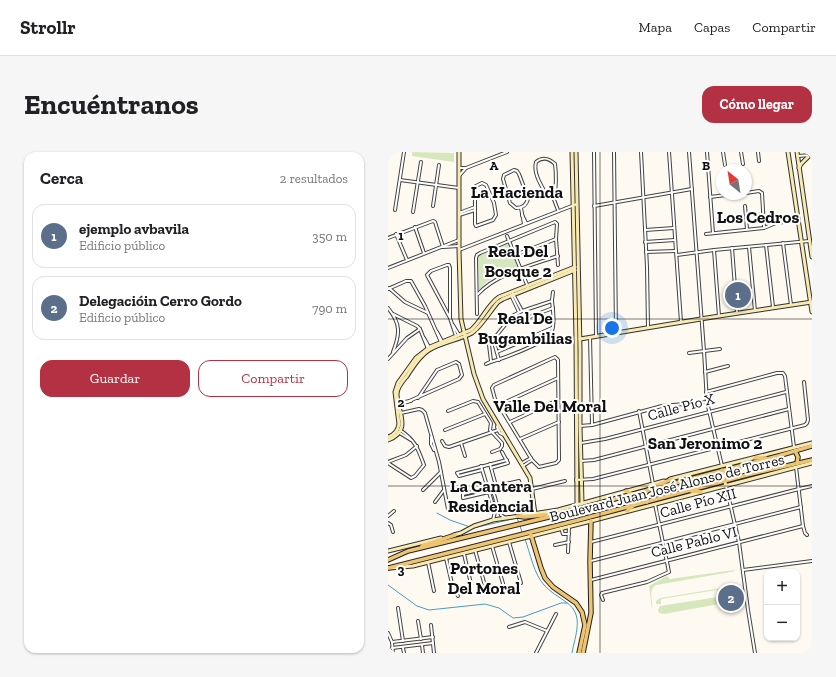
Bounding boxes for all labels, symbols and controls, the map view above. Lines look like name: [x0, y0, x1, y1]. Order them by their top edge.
text: Strollr: [20, 16, 76, 39]
text: Mapa: [639, 19, 672, 36]
text: Capas: [694, 19, 730, 36]
text: Compartir: [752, 19, 816, 36]
button: Cómo llegar: [702, 86, 812, 123]
text: Encuéntranos: [24, 88, 199, 121]
text: A: [490, 158, 499, 173]
text: B: [702, 158, 710, 173]
north arrow: [716, 164, 752, 200]
text: Cerca: [40, 168, 83, 188]
text: 2 resultados: [280, 171, 348, 186]
district label: La Hacienda: [471, 182, 564, 202]
district label: Los Cedros: [717, 207, 799, 227]
text: ejemplo avbavila: [79, 220, 189, 238]
text: 1: [398, 228, 404, 243]
text: 1: [51, 229, 57, 244]
text: 350 m: [312, 229, 347, 244]
text: Edificio público: [79, 238, 165, 253]
district label: Real Del Bosque 2: [484, 241, 552, 281]
pin: 1: [725, 280, 751, 310]
text: Delegacióin Cerro Gordo: [79, 292, 242, 310]
text: 2: [51, 301, 57, 316]
text: 790 m: [312, 301, 347, 316]
district label: Real De Bugambilias: [478, 308, 572, 348]
text: Edificio público: [79, 310, 165, 325]
your location: [602, 318, 622, 338]
button: Guardar: [40, 360, 190, 397]
button: Compartir: [198, 360, 348, 397]
street label: Calle Pío X: [646, 389, 717, 425]
text: 2: [398, 395, 405, 410]
district label: Valle Del Moral: [493, 396, 607, 416]
district label: San Jeronimo 2: [648, 433, 762, 453]
street label: Boulevard Juan José Alonso de Torres: [548, 450, 786, 526]
district label: La Cantera Residencial: [448, 476, 534, 516]
street label: Calle Pío XII: [658, 484, 738, 522]
street label: Calle Pablo VI: [649, 523, 739, 561]
district label: Portones Del Moral: [448, 558, 521, 598]
text: 3: [398, 562, 405, 577]
map controls: [764, 569, 800, 641]
button: +: [764, 569, 800, 605]
pin: 2: [718, 583, 744, 613]
button: −: [764, 605, 800, 641]

